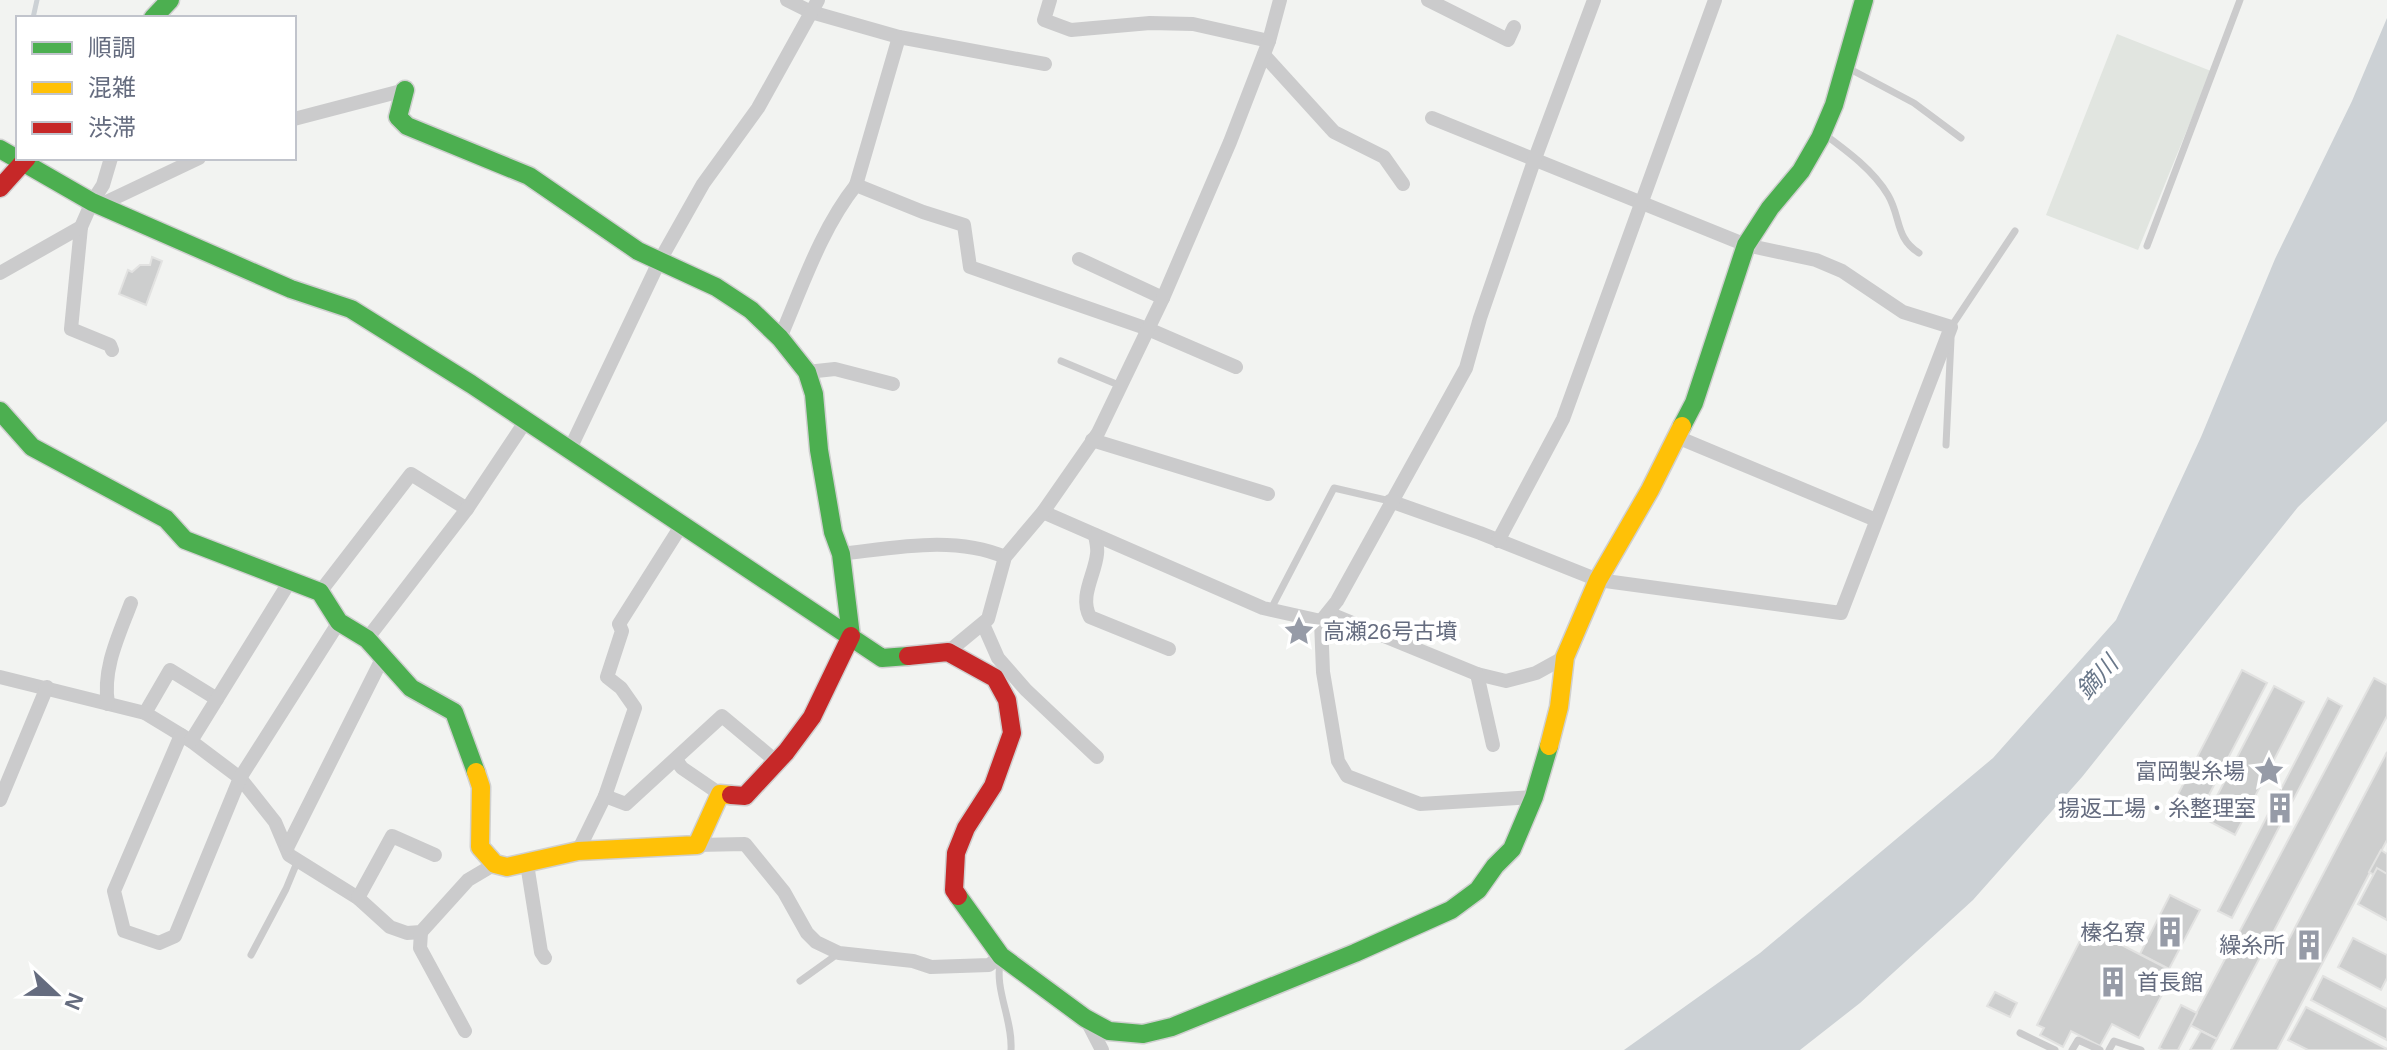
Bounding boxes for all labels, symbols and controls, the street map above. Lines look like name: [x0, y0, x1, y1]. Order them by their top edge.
legend: [16, 16, 296, 160]
text: 順調: [88, 34, 136, 61]
text: 混雑: [88, 74, 136, 101]
text: 渋滞: [88, 114, 136, 141]
place icon: 高瀬26号古墳: [1282, 614, 1316, 648]
place label: 高瀬26号古墳: [1323, 619, 1457, 644]
water label: 鏑川: [2071, 648, 2125, 704]
place icon: 富岡製糸場: [2252, 754, 2286, 788]
place label: 富岡製糸場: [2135, 759, 2245, 784]
building icon: 揚返工場・糸整理室: [2263, 791, 2297, 825]
place label: 揚返工場・糸整理室: [2058, 796, 2256, 821]
building icon: 榛名寮: [2153, 915, 2187, 949]
place label: 榛名寮: [2080, 920, 2146, 945]
building icon: 繰糸所: [2292, 928, 2326, 962]
place label: 繰糸所: [2219, 933, 2285, 958]
north arrow: [16, 954, 96, 1034]
building icon: 首長館: [2096, 965, 2130, 999]
place label: 首長館: [2137, 970, 2203, 995]
text: N: [60, 989, 89, 1013]

